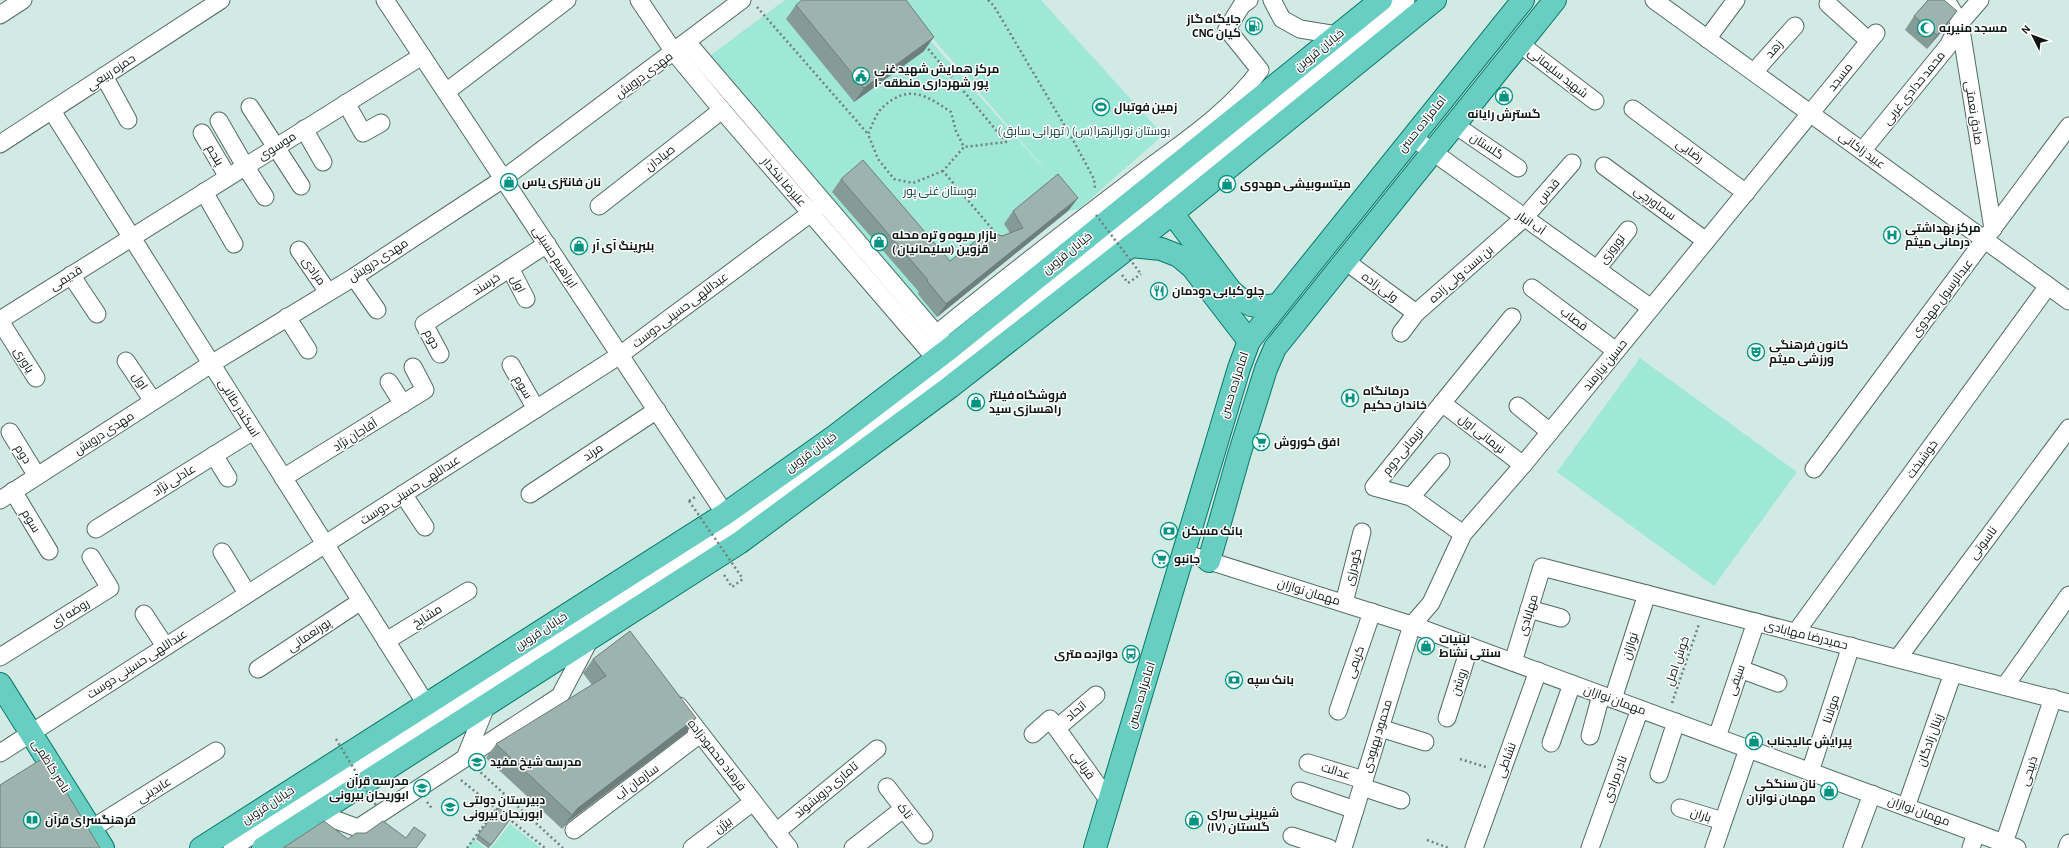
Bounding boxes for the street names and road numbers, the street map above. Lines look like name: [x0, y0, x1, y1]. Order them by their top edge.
street label: خیابان قزوین: [1292, 27, 1347, 74]
street label: زهد: [1763, 38, 1786, 61]
street label: شهید سلیمانی: [1525, 46, 1590, 101]
street label: محمد حدادی غربی: [1881, 49, 1948, 128]
street label: مهدی درویش: [613, 50, 676, 101]
street label: حمزه ربیعی: [84, 52, 138, 93]
street label: مسجد: [1826, 61, 1855, 94]
street label: صادق نعمتی: [1962, 80, 1985, 146]
street label: امامزاده حسن: [1396, 93, 1449, 155]
street label: عبید زاکانی: [1836, 129, 1887, 171]
street label: موسوی: [256, 130, 299, 163]
street label: گلستان: [1468, 131, 1506, 162]
street label: رضایی: [1674, 137, 1706, 166]
street label: پنجم: [202, 143, 226, 170]
street label: صیادان: [643, 143, 678, 174]
street label: علیرضا بنکدار: [758, 154, 808, 210]
street label: قدس: [1534, 176, 1563, 206]
street label: سماورچی: [1630, 184, 1678, 225]
street label: آب انبار: [1513, 208, 1548, 238]
street label: ابراهیم حسینی: [529, 224, 579, 291]
street label: خیابان قزوین: [1040, 230, 1095, 277]
street label: نوروزی: [1597, 232, 1628, 267]
street label: مهدی درویش: [346, 236, 411, 285]
street label: بن بست ولی زاده: [1427, 243, 1496, 306]
street label: مرادی: [299, 255, 328, 288]
street label: عبدالرسول مهدوی: [1909, 257, 1976, 339]
street label: قدیمی: [48, 263, 85, 293]
street label: عبداللهی حسینی دوست: [630, 270, 731, 351]
street label: ولی زاده: [1359, 270, 1400, 305]
street label: خرسند: [470, 271, 502, 298]
street label: اول: [508, 273, 527, 295]
street label: قصاب: [1558, 305, 1590, 334]
street label: دوم: [420, 327, 442, 352]
street label: حسین نیازمند: [1581, 337, 1630, 393]
street label: یاوری: [11, 345, 37, 376]
street label: امامزاده حسن: [1218, 350, 1251, 420]
street label: اول: [129, 370, 150, 392]
street label: سوم: [510, 373, 534, 402]
street label: اسکندر طالبی: [216, 377, 262, 440]
street label: مهدی درویش: [72, 409, 137, 458]
street label: نریمانی اول: [1456, 412, 1507, 457]
street label: آقاجان نژاد: [330, 415, 381, 454]
street label: نریمانی دوم: [1380, 425, 1427, 478]
street label: خیابان قزوین: [783, 430, 839, 475]
street label: خوشبخت: [1904, 438, 1941, 481]
street label: مرند: [581, 441, 606, 464]
street label: دوم: [11, 442, 34, 467]
street label: عبداللهی حسینی دوست: [358, 453, 463, 528]
street label: عادلی نژاد: [150, 462, 198, 499]
street label: سوم: [18, 507, 42, 536]
street label: ناسوتی: [1967, 524, 2000, 562]
street label: گودرزی: [1343, 547, 1364, 587]
street label: مهمان نوازان: [1276, 577, 1342, 608]
street label: مهابادی: [1516, 593, 1541, 637]
street label: روضه ای: [49, 597, 92, 630]
street label: مشایخ: [410, 602, 445, 631]
street label: خیابان قزوین: [513, 610, 570, 653]
street label: پورنعمانی: [285, 616, 335, 656]
street label: حمیدرضا مهابادی: [1763, 619, 1849, 652]
street label: عبداللهی حسینی دوست: [85, 627, 190, 702]
street label: نوازان: [1620, 631, 1641, 661]
street label: خوش اصل: [1663, 635, 1692, 688]
street label: کریمی: [1344, 644, 1367, 680]
street label: امامزاده حسن: [1125, 660, 1158, 730]
street label: سیفی: [1725, 663, 1748, 697]
street label: روشن: [1449, 667, 1470, 697]
street label: مهمان نوازان: [1582, 683, 1648, 718]
street label: مولانا: [1821, 693, 1842, 725]
street label: محمود بهبودی: [1360, 698, 1395, 774]
street label: اتحاد: [1063, 699, 1089, 723]
street label: زینال زادگان: [1915, 712, 1946, 768]
street label: فرهاد محمودزاده: [685, 717, 748, 793]
street label: ناصر کاظمی: [29, 737, 72, 795]
street label: نشاطی: [1494, 741, 1519, 780]
street label: قربانی: [1068, 749, 1097, 782]
street label: نادر مرادی: [1601, 754, 1630, 804]
street label: ذبیحی: [2019, 755, 2040, 788]
street label: تاماری درویشوند: [792, 759, 862, 821]
street label: سازمان آب: [613, 761, 661, 803]
street label: عدالت: [1320, 761, 1352, 781]
street label: عابدینی: [135, 775, 174, 806]
street label: خیابان قزوین: [240, 784, 297, 827]
street label: مهمان نوازان: [1886, 794, 1952, 829]
street label: تاک: [895, 801, 915, 822]
street label: باران: [1689, 806, 1713, 825]
street label: بیژن: [712, 815, 735, 836]

